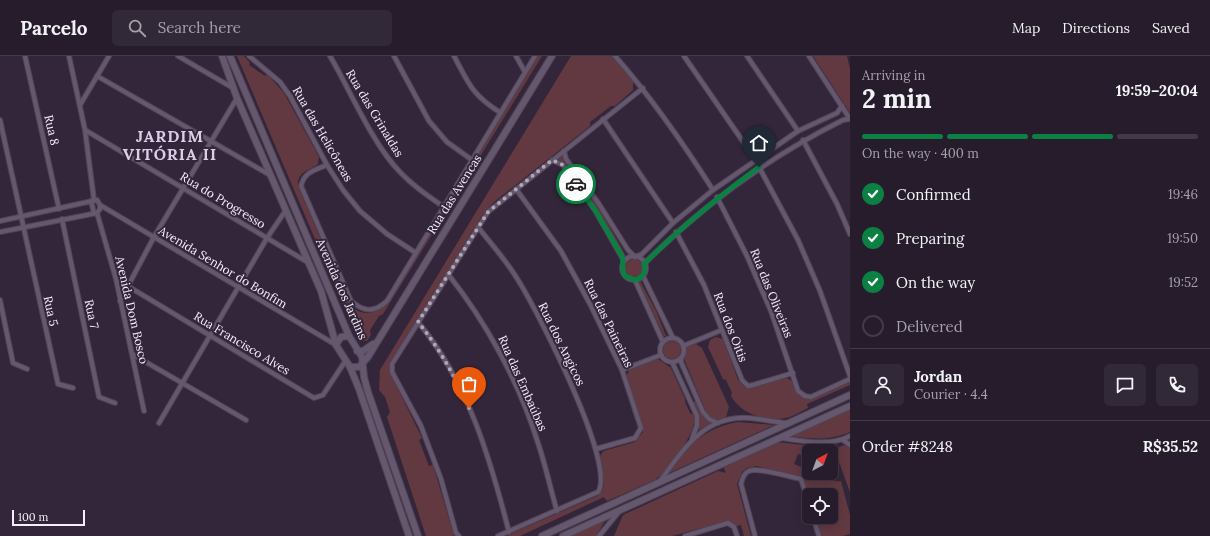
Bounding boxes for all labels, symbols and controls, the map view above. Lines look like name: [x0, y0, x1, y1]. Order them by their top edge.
search box: [112, 10, 392, 46]
text: Parcelo: [20, 16, 88, 40]
icon: search: [126, 17, 148, 39]
text: Search here: [158, 18, 241, 37]
text: Map: [1012, 19, 1040, 37]
text: Directions: [1062, 19, 1130, 37]
text: Saved: [1152, 19, 1190, 37]
street label: Rua das Grinaldas: [343, 66, 407, 160]
text: Arriving in: [862, 67, 925, 84]
text: 19:59–20:04: [1116, 81, 1198, 100]
text: 2 min: [862, 82, 932, 115]
street label: Rua das Helicôneas: [290, 84, 357, 185]
street label: Rua 8: [41, 113, 63, 147]
district label: JARDIM VITÓRIA II: [123, 126, 217, 164]
pin: [742, 126, 776, 167]
icon: home: [748, 132, 770, 154]
text: On the way · 400 m: [862, 145, 979, 162]
street label: Rua das Avencas: [423, 151, 485, 237]
courier: [556, 164, 596, 204]
street label: Rua do Progresso: [177, 169, 269, 231]
icon: car: [565, 173, 587, 195]
icon: check: [862, 183, 884, 205]
text: Confirmed: [896, 185, 971, 204]
text: 19:46: [1168, 186, 1198, 203]
street label: Avenida Senhor do Bonfim: [155, 222, 290, 312]
icon: check: [862, 227, 884, 249]
text: Preparing: [896, 229, 964, 248]
text: 19:50: [1167, 230, 1198, 247]
street label: Avenida dos Jardins: [313, 235, 371, 342]
street label: Rua das Oliveiras: [747, 246, 797, 340]
street label: Avenida Dom Bosco: [112, 254, 152, 365]
icon: check: [862, 271, 884, 293]
text: On the way: [896, 273, 975, 292]
text: 19:52: [1168, 274, 1198, 291]
street label: Rua das Paineiras: [581, 276, 637, 370]
street label: Rua dos Oitis: [711, 290, 751, 364]
street label: Rua 5: [40, 294, 62, 328]
street label: Rua 7: [82, 298, 103, 330]
street label: Rua dos Angicos: [535, 300, 589, 389]
street label: Rua Francisco Alves: [191, 308, 293, 378]
text: Delivered: [896, 317, 963, 336]
street label: Rua das Embaúbas: [495, 333, 551, 434]
button: person: [862, 364, 904, 406]
button: chat: [1104, 364, 1146, 406]
button: phone: [1156, 364, 1198, 406]
pin: [452, 367, 486, 408]
text: Jordan: [914, 367, 962, 386]
icon: bag: [458, 373, 480, 395]
text: Courier · 4.4: [914, 386, 988, 403]
text: Order #8248: [862, 437, 953, 456]
text: R$35.52: [1143, 437, 1198, 456]
north arrow: [802, 444, 838, 480]
map controls: [802, 444, 838, 524]
button: locate: [802, 488, 838, 524]
scale bar: [12, 508, 85, 527]
text: 100 m: [18, 510, 48, 524]

